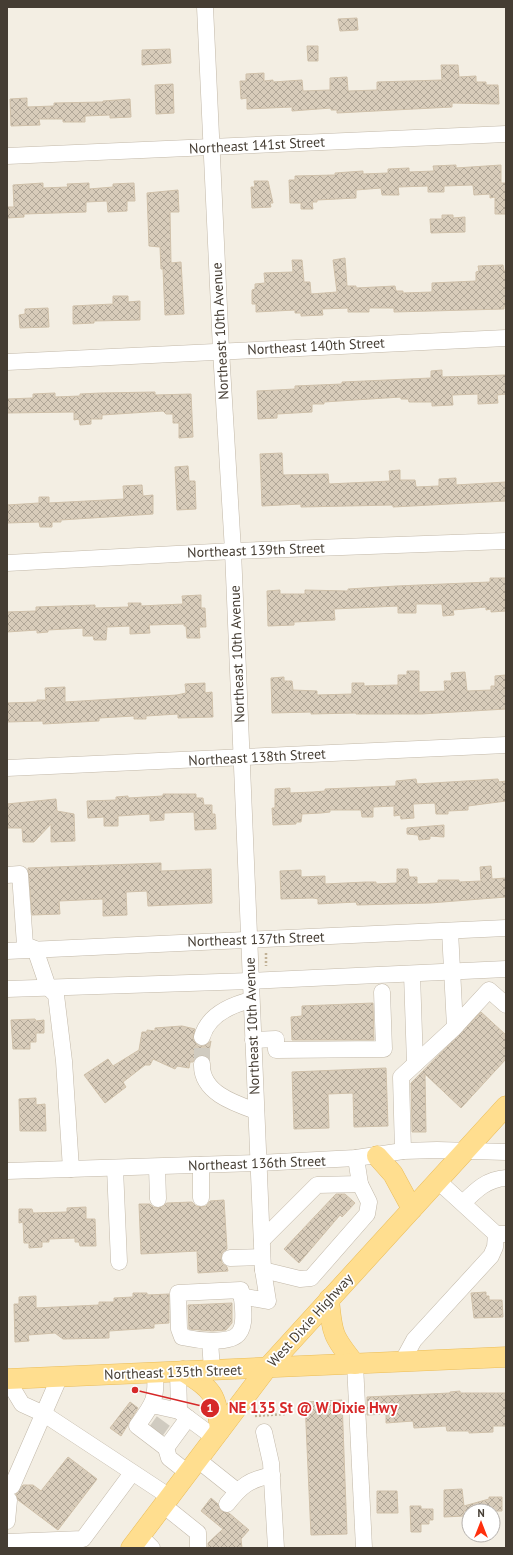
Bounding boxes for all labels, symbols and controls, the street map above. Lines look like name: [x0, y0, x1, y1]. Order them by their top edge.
street label: Northeast 141st Street: [189, 132, 326, 158]
street label: Northeast 10th Avenue: [207, 262, 233, 400]
street label: Northeast 140th Street: [247, 333, 385, 359]
street label: Northeast 139th Street: [187, 539, 325, 561]
street label: Northeast 10th Avenue: [226, 585, 248, 723]
street label: Northeast 138th Street: [188, 744, 326, 770]
street label: Northeast 137th Street: [187, 928, 325, 950]
street label: Northeast 10th Avenue: [241, 957, 263, 1095]
street label: Northeast 136th Street: [188, 1152, 326, 1174]
street label: West Dixie Highway: [263, 1269, 357, 1370]
street label: Northeast 135th Street: [104, 1361, 242, 1383]
callout: NE 135 St @ W Dixie Hwy: [200, 1394, 405, 1421]
text: NE 135 St @ W Dixie Hwy: [229, 1398, 398, 1417]
text: 1: [207, 1400, 213, 1415]
north arrow: [461, 1503, 501, 1543]
text: N: [477, 1506, 485, 1520]

